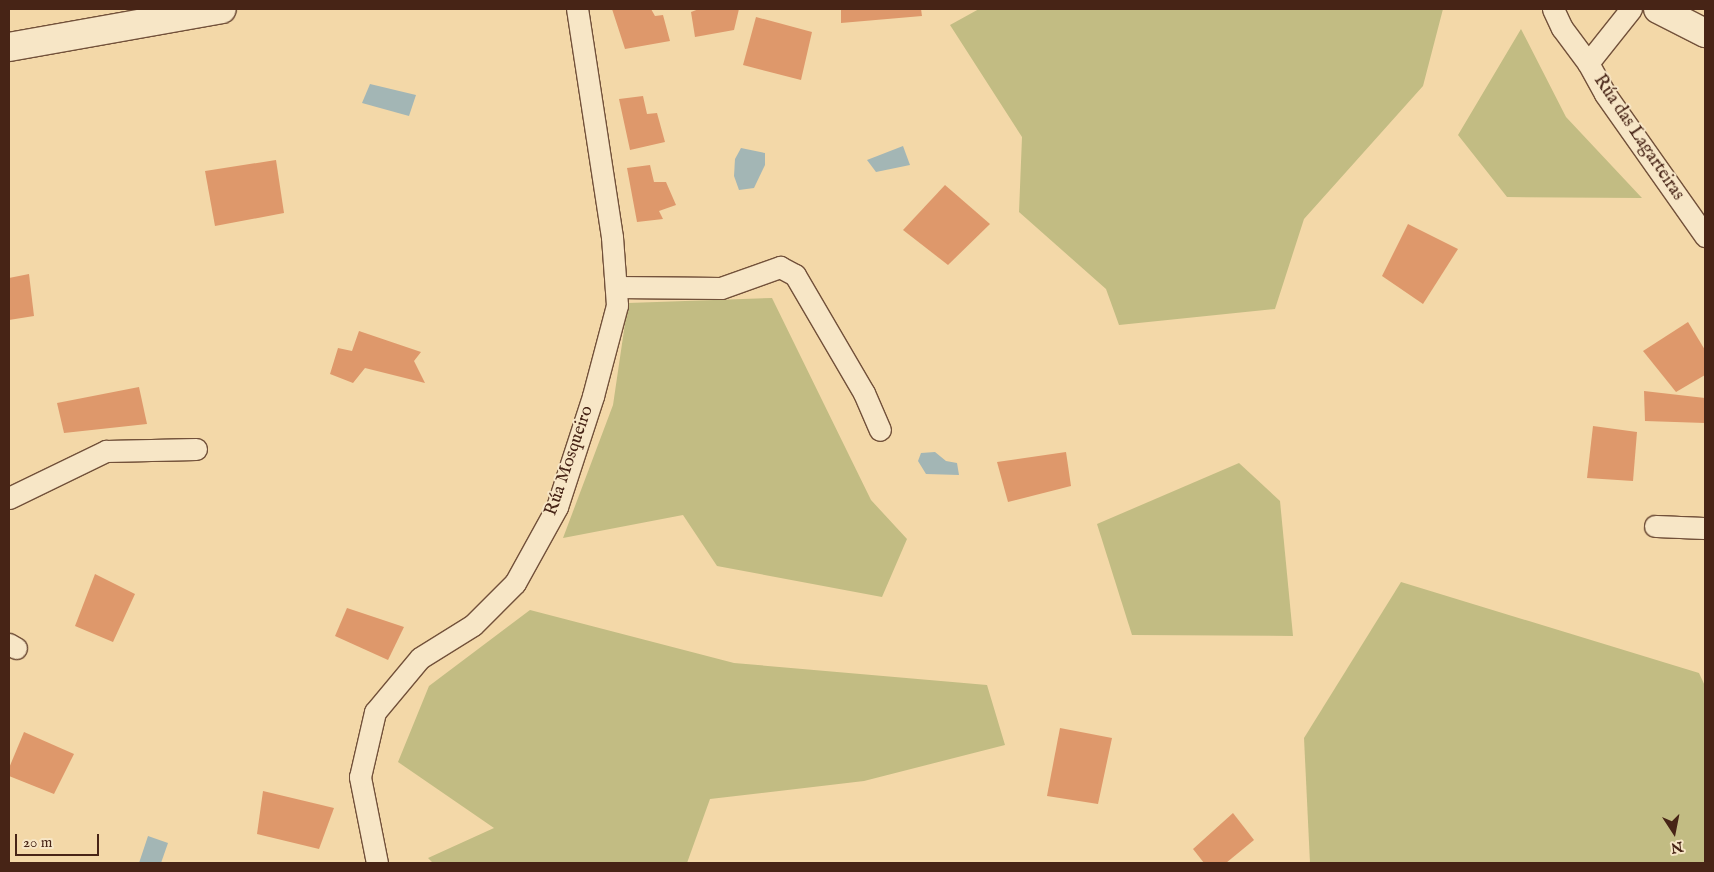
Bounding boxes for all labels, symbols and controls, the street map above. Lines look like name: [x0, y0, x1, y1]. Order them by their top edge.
street label: Rúa das Lagarteiras: [1588, 71, 1688, 205]
street label: Rúa Mosqueiro: [541, 403, 599, 519]
north arrow: [1649, 807, 1699, 857]
scale bar: [18, 824, 101, 856]
text: 20 m: [23, 833, 52, 852]
text: N: [1669, 837, 1685, 857]

